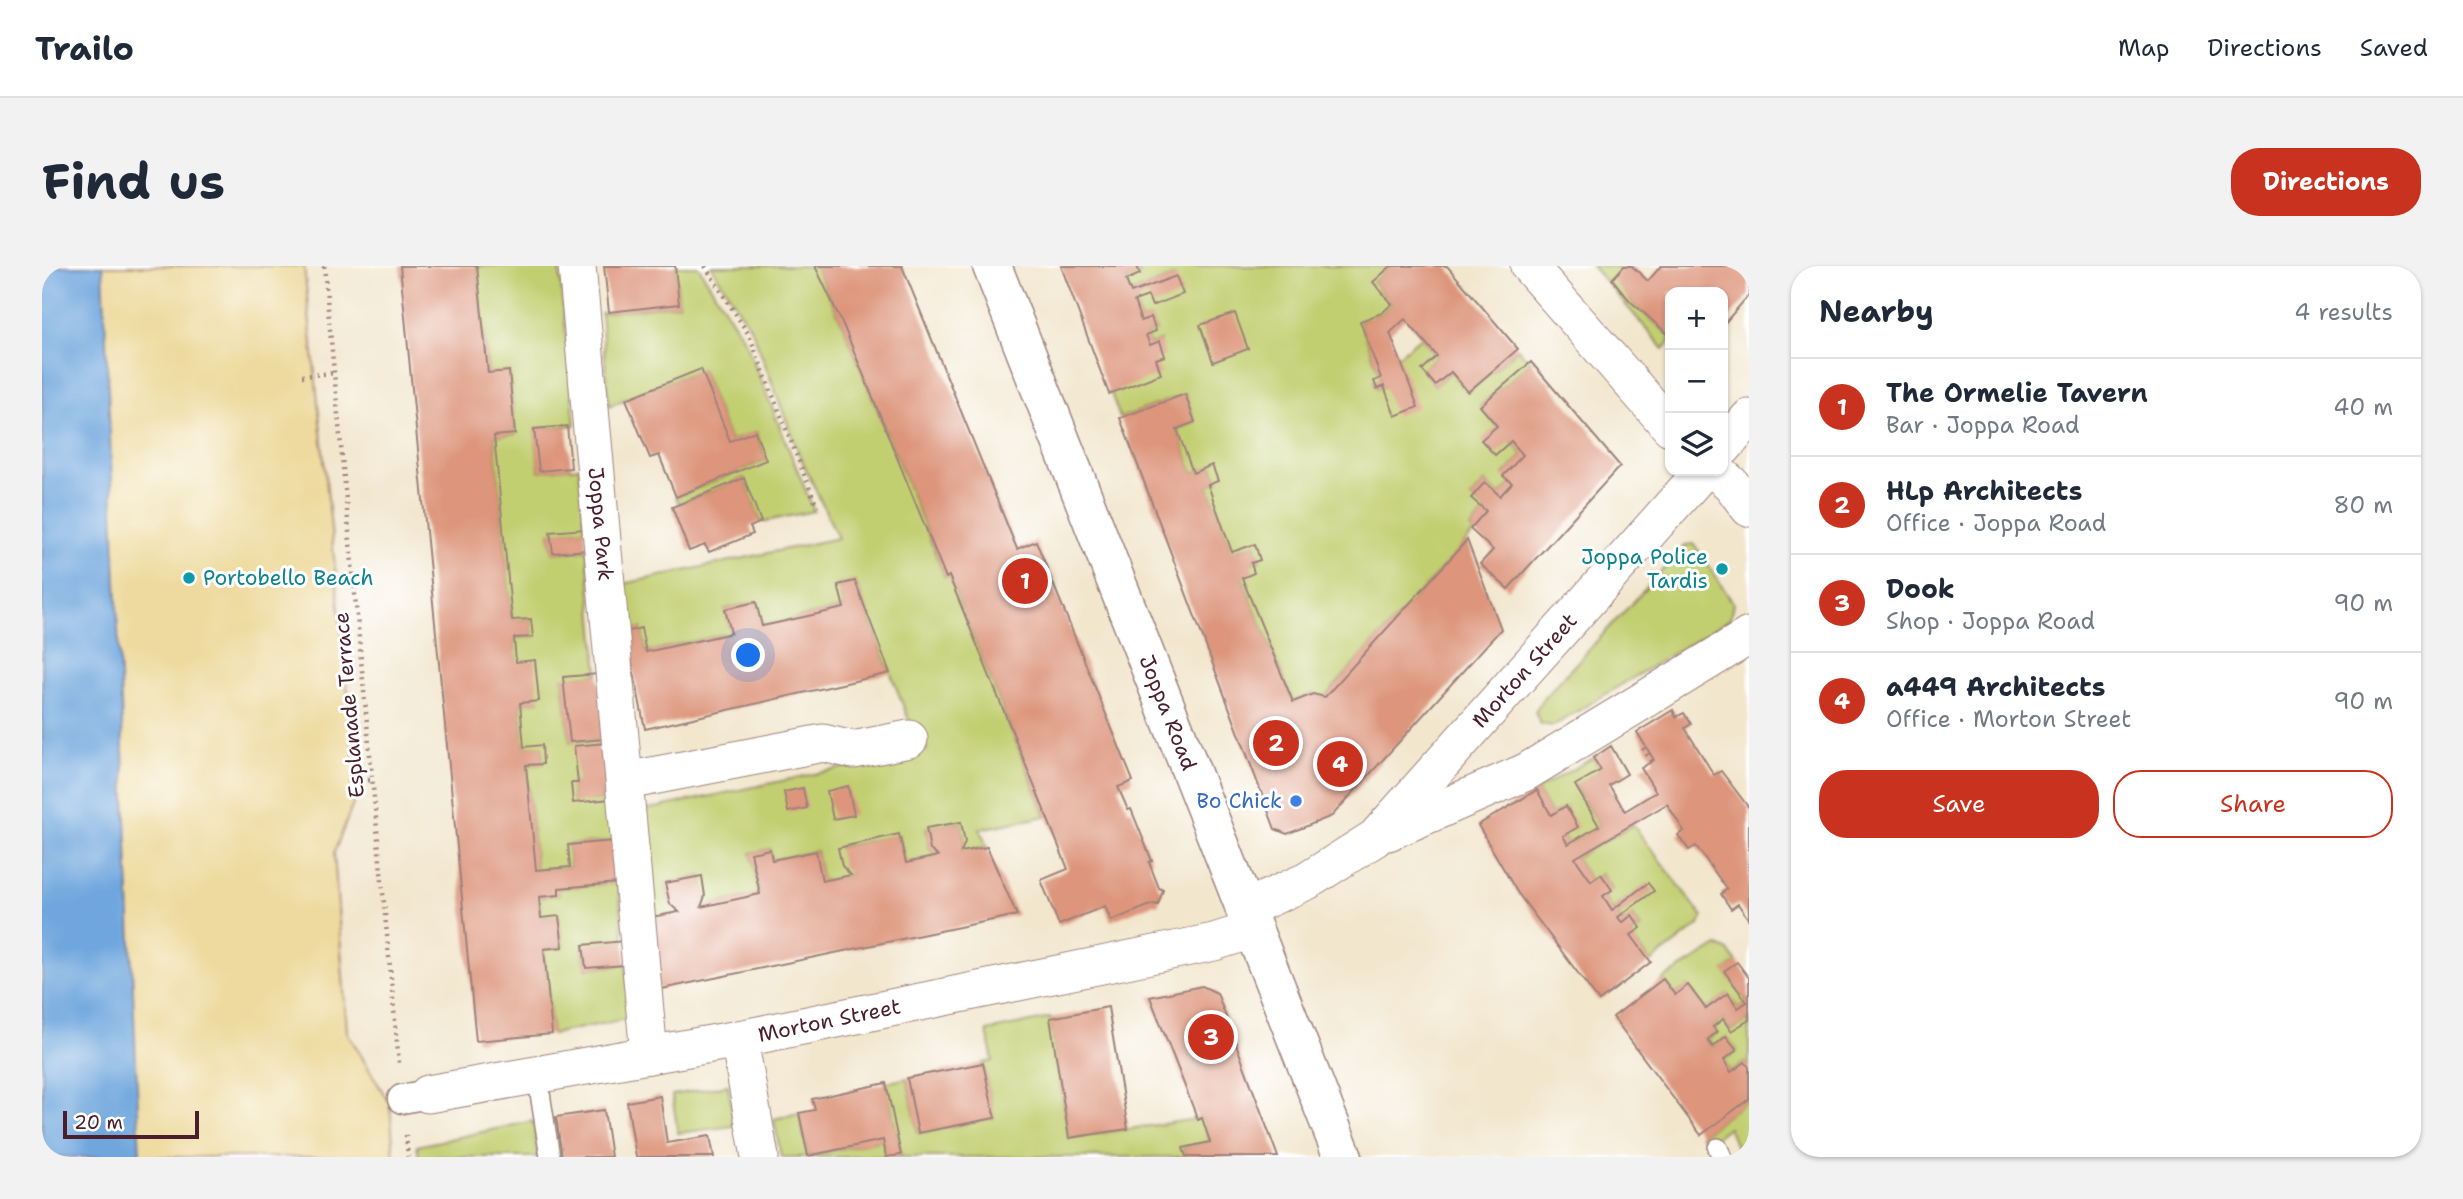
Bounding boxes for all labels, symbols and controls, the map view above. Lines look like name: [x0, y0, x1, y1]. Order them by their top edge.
text: Trailo: [35, 26, 134, 71]
text: Map: [2118, 32, 2169, 64]
text: Directions: [2207, 32, 2322, 64]
text: Saved: [2360, 32, 2428, 64]
button: Directions: [2231, 148, 2421, 216]
text: Find us: [42, 149, 225, 215]
map controls: [1665, 287, 1728, 476]
button: +: [1665, 287, 1728, 350]
text: Nearby: [1819, 291, 1934, 332]
text: 4 results: [2294, 297, 2393, 327]
button: −: [1665, 350, 1728, 413]
text: The Ormelie Tavern: [1886, 375, 2148, 410]
text: 1: [1837, 392, 1847, 422]
text: 40 m: [2333, 392, 2393, 422]
text: Bar · Joppa Road: [1886, 410, 2080, 440]
button: layers: [1665, 413, 1728, 476]
street label: Joppa Park: [581, 466, 620, 582]
text: HLp Architects: [1886, 473, 2082, 508]
text: 2: [1834, 490, 1850, 520]
text: 80 m: [2334, 490, 2393, 520]
text: Office · Joppa Road: [1886, 508, 2106, 538]
place label: Joppa Police Tardis: [1581, 543, 1708, 595]
pin: 1: [1002, 555, 1048, 607]
marker: Joppa Police Tardis: [1714, 561, 1730, 577]
place label: Portobello Beach: [203, 564, 374, 592]
marker: Portobello Beach: [181, 570, 197, 586]
text: Dook: [1886, 571, 1955, 606]
text: 3: [1834, 588, 1850, 618]
text: 90 m: [2333, 588, 2393, 618]
text: Shop · Joppa Road: [1886, 606, 2095, 636]
street label: Morton Street: [1466, 607, 1583, 734]
street label: Esplanade Terrace: [327, 611, 371, 799]
your location: [731, 638, 765, 672]
street label: Joppa Road: [1133, 651, 1203, 774]
text: a449 Architects: [1886, 669, 2106, 704]
text: 4: [1834, 686, 1850, 716]
text: 90 m: [2333, 686, 2393, 716]
text: Office · Morton Street: [1886, 704, 2131, 734]
pin: 2: [1253, 717, 1299, 769]
pin: 4: [1317, 738, 1363, 790]
button: Save: [1819, 770, 2099, 838]
button: Share: [2113, 770, 2393, 838]
place label: Bo Chick: [1197, 787, 1282, 815]
marker: Bo Chick: [1288, 793, 1304, 809]
street label: Morton Street: [756, 992, 903, 1049]
pin: 3: [1188, 1011, 1234, 1063]
scale bar: [63, 1108, 200, 1140]
text: 20 m: [74, 1110, 123, 1135]

